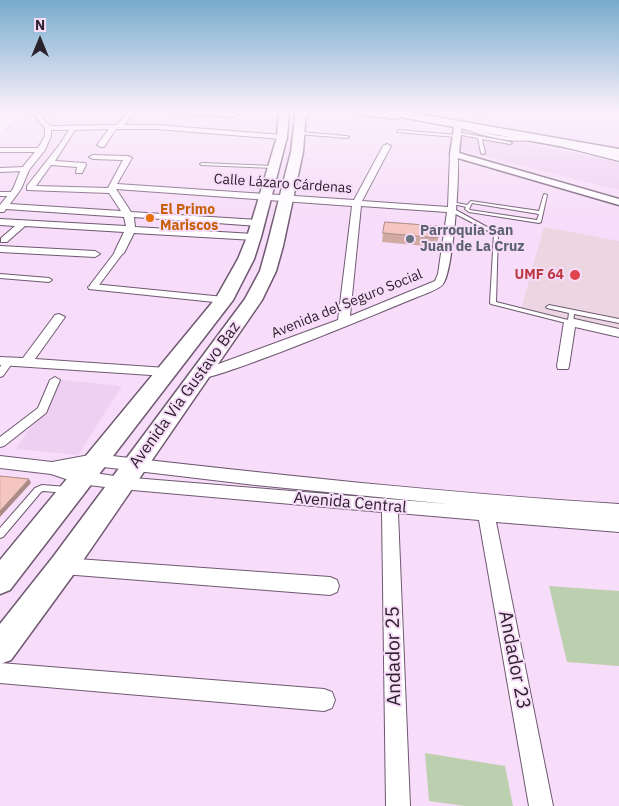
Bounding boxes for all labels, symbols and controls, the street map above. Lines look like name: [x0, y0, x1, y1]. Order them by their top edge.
north arrow: [15, 15, 65, 65]
text: N: [35, 16, 45, 34]
street label: Calle Lázaro Cárdenas: [213, 171, 353, 197]
place label: El Primo Mariscos: [160, 202, 218, 234]
marker: El Primo Mariscos: [144, 212, 156, 224]
place label: Parroquia San Juan de La Cruz: [420, 223, 525, 256]
marker: Parroquia San Juan de La Cruz: [404, 233, 416, 245]
street label: Avenida del Seguro Social: [269, 266, 425, 342]
place label: UMF 64: [515, 267, 564, 283]
marker: UMF 64: [568, 268, 582, 282]
street label: Avenida Via Gustavo Baz: [125, 318, 245, 472]
street label: Avenida Central: [293, 489, 407, 517]
street label: Andador 25: [382, 606, 406, 706]
street label: Andador 23: [493, 609, 535, 711]

